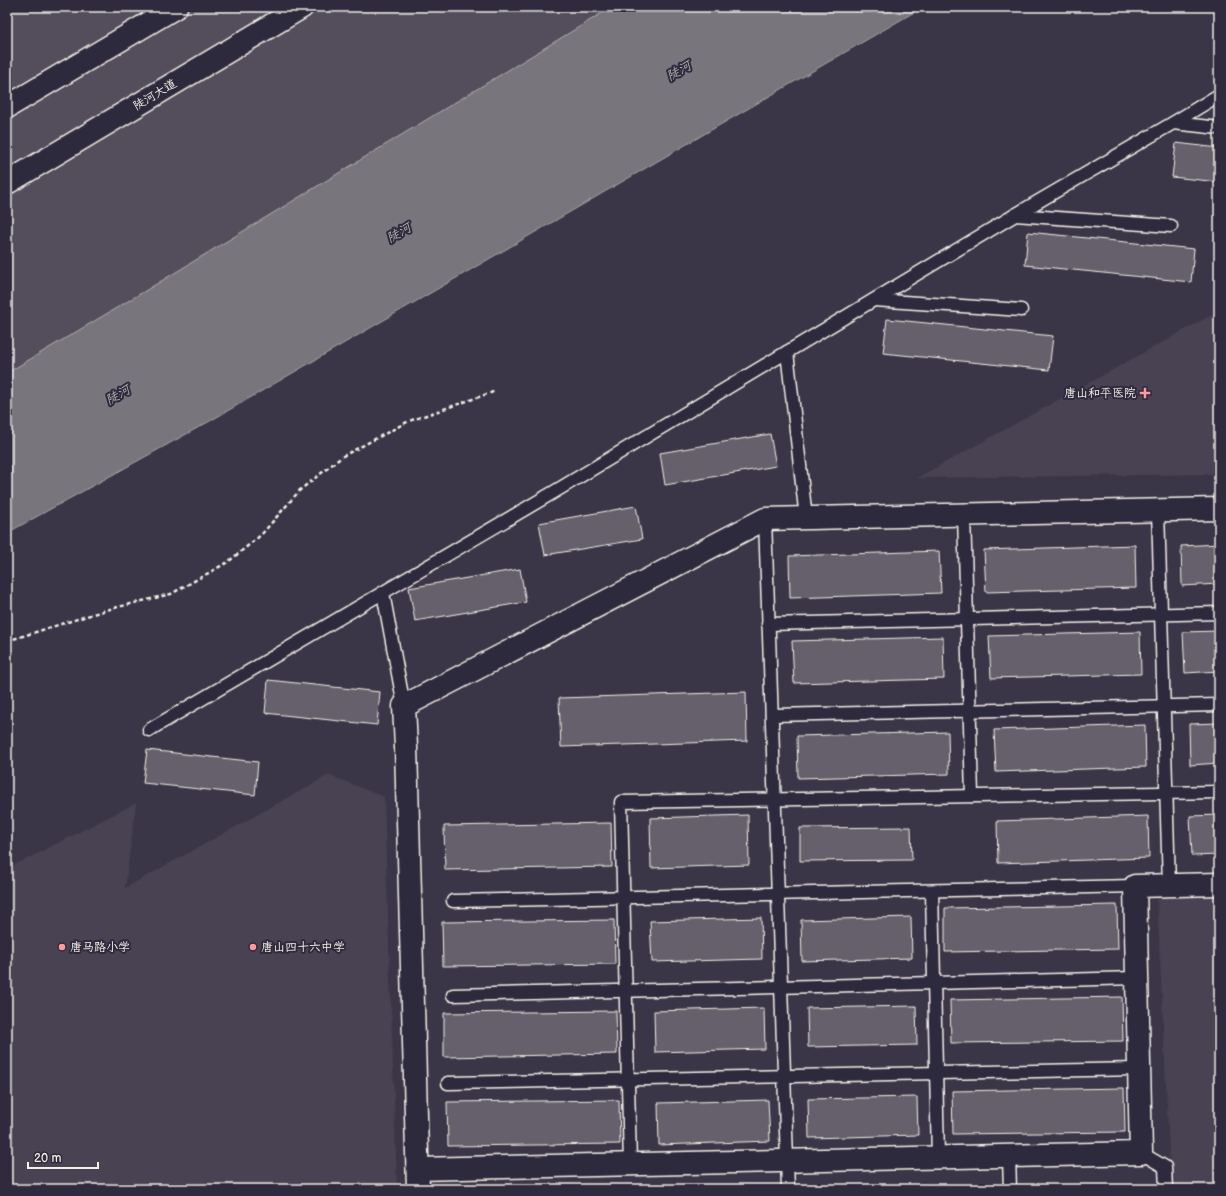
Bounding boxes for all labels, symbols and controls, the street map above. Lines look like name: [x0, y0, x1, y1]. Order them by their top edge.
water label: 陡河: [664, 57, 696, 84]
street label: 陡河大道: [131, 76, 179, 114]
water label: 陡河: [384, 219, 416, 246]
water label: 陡河: [103, 381, 135, 408]
place label: 唐山和平医院: [1064, 386, 1136, 401]
marker: 唐山和平医院: [1139, 387, 1151, 399]
place label: 唐马路小学: [70, 940, 130, 955]
place label: 唐山四十六中学: [261, 940, 345, 955]
marker: 唐马路小学: [57, 942, 67, 952]
marker: 唐山四十六中学: [248, 942, 258, 952]
scale bar: [28, 1144, 98, 1170]
text: 20 m: [34, 1151, 61, 1166]

